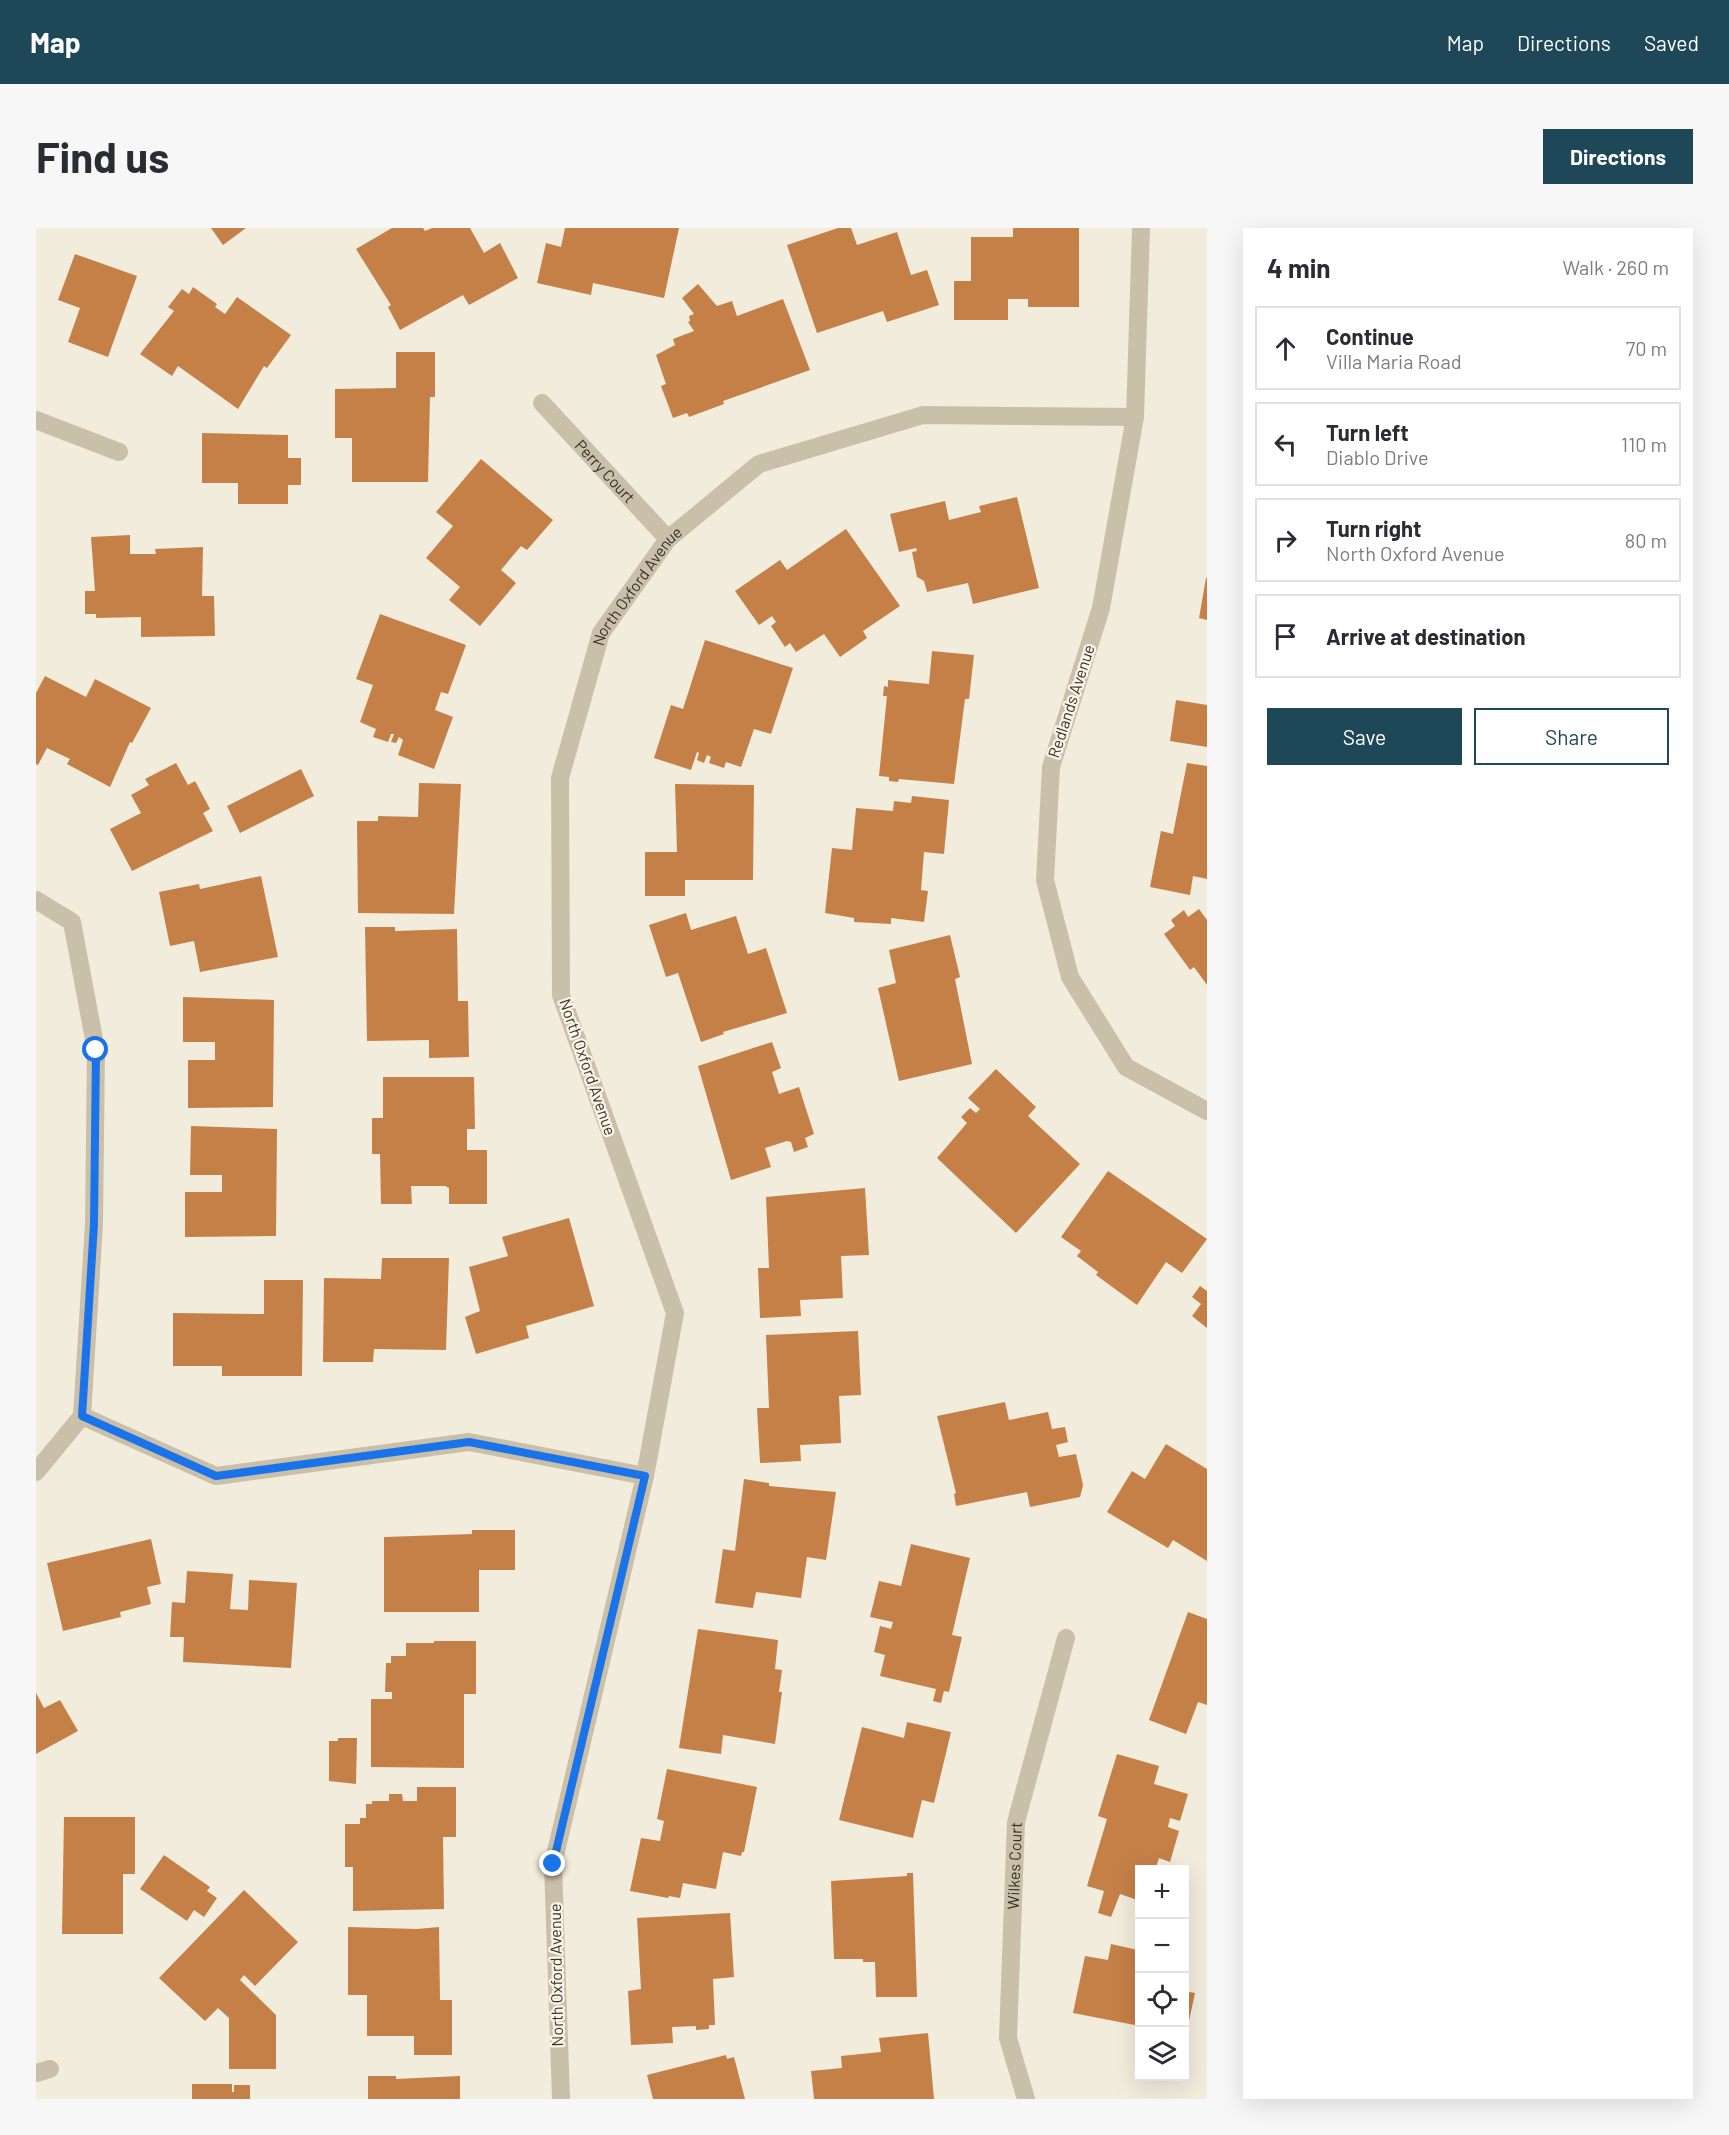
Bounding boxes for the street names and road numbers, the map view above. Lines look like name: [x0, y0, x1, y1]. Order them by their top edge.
street label: Perry Court: [572, 435, 639, 506]
street label: North Oxford Avenue: [588, 522, 685, 648]
street label: Redlands Avenue: [1043, 642, 1098, 760]
street label: North Oxford Avenue: [556, 996, 621, 1138]
street label: Wilkes Court: [1003, 1821, 1025, 1910]
street label: North Oxford Avenue: [545, 1903, 566, 2047]

